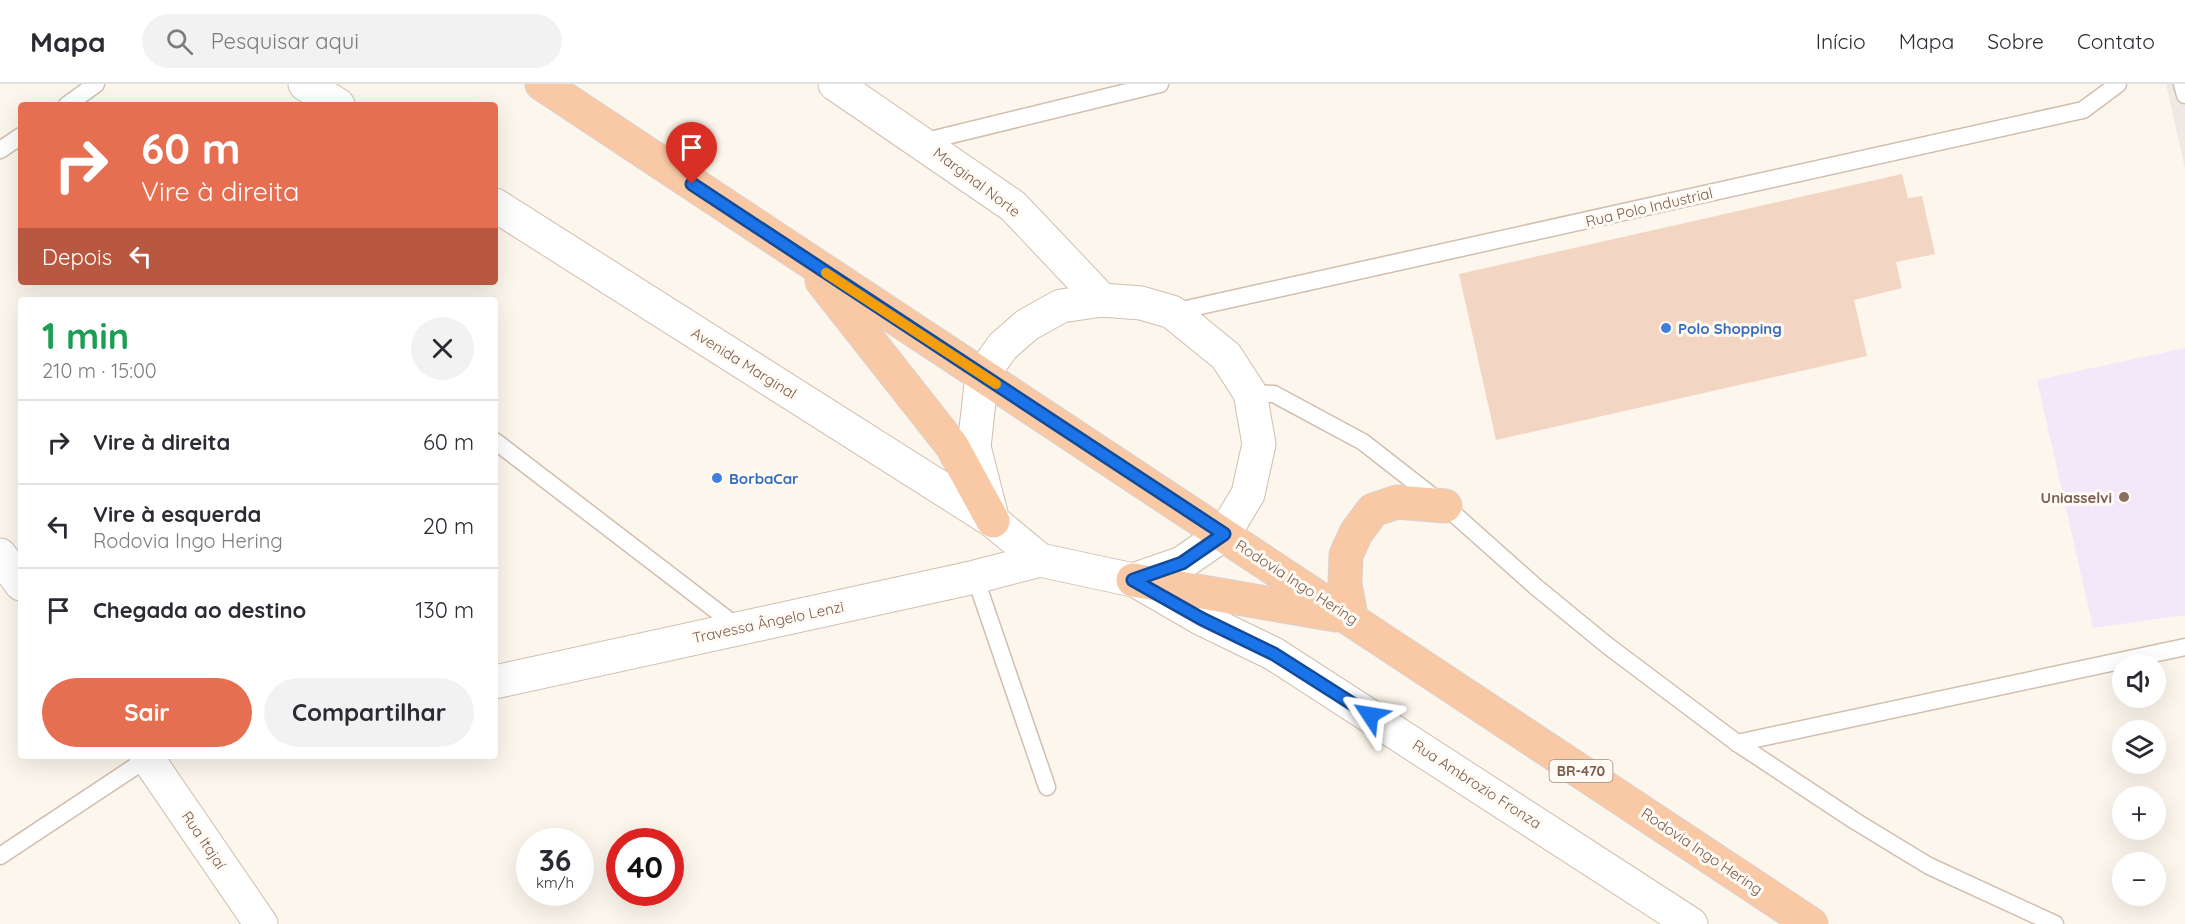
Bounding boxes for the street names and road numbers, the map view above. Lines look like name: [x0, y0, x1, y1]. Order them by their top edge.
street label: Marginal Norte: [930, 143, 1024, 221]
street label: Rua Polo Industrial: [1584, 183, 1714, 231]
street label: Avenida Marginal: [688, 323, 800, 403]
street label: Rodovia Ingo Hering: [1232, 535, 1362, 629]
street label: Travessa Ângelo Lenzi: [691, 597, 845, 647]
street label: Rua Ambrozio Fronza: [1409, 735, 1545, 833]
road number: BR-470: [1550, 760, 1612, 782]
street label: Rodovia Ingo Hering: [1638, 803, 1766, 899]
street label: Rua Itajaí: [178, 807, 231, 873]

